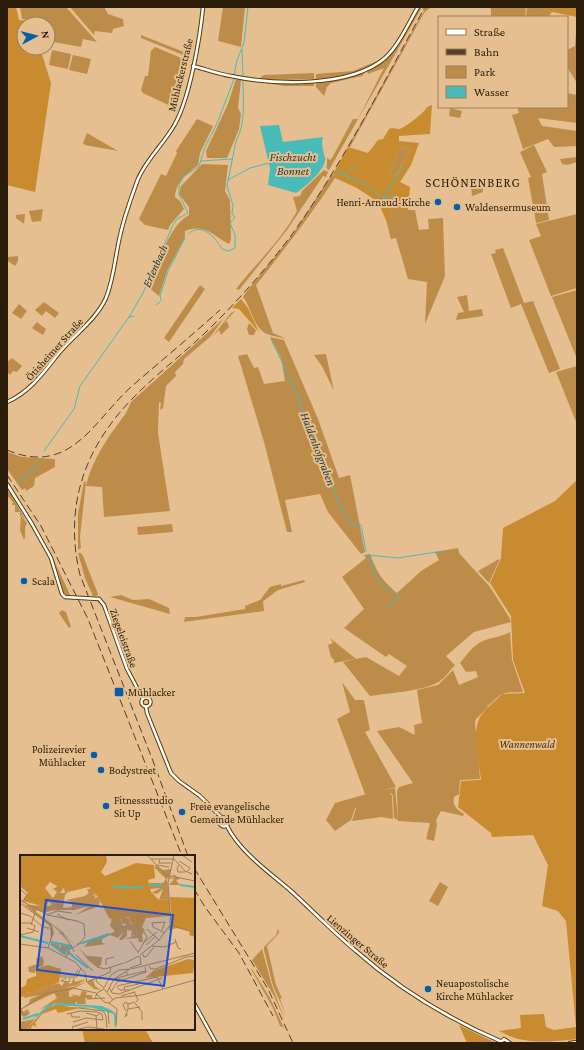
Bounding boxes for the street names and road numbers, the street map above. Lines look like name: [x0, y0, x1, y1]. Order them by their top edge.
street label: Mühlackerstraße: [165, 37, 195, 113]
street label: Ötisheimer Straße: [23, 315, 85, 383]
street label: Ziegeleistraße: [107, 607, 140, 670]
street label: Lienzinger Straße: [324, 912, 392, 971]

